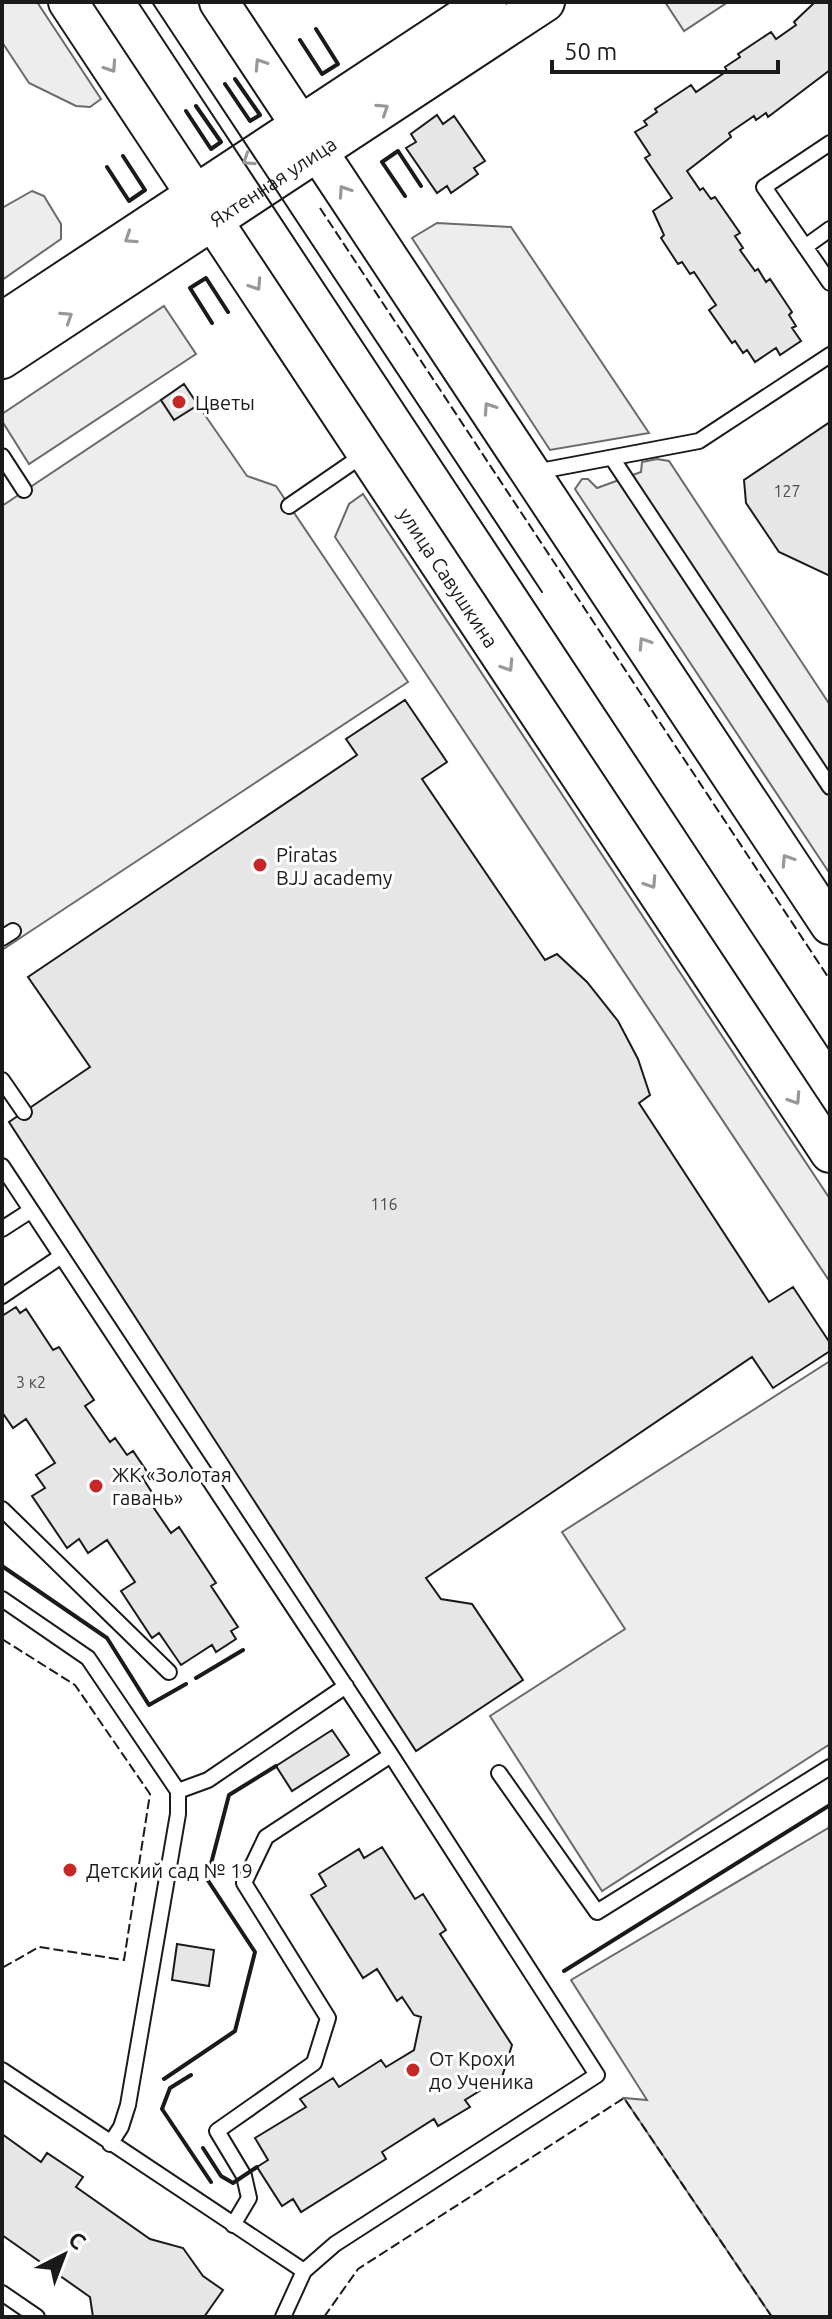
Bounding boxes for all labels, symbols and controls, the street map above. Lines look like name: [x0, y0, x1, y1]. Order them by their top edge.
scale bar: [552, 24, 778, 74]
text: 50 m: [564, 38, 617, 65]
one-way arrow: [101, 58, 116, 73]
one-way arrow: [254, 58, 269, 73]
one-way arrow: [374, 103, 389, 118]
street label: Яхтенная улица: [205, 131, 340, 231]
one-way arrow: [242, 151, 257, 166]
one-way arrow: [339, 186, 354, 200]
one-way arrow: [124, 228, 139, 243]
one-way arrow: [247, 277, 262, 291]
one-way arrow: [58, 311, 73, 326]
place label: Цветы: [195, 391, 255, 414]
marker: Цветы: [170, 393, 188, 411]
one-way arrow: [484, 402, 499, 416]
house number: 127: [773, 482, 801, 500]
street label: улица Савушкина: [394, 503, 503, 652]
one-way arrow: [639, 637, 654, 652]
one-way arrow: [498, 657, 513, 671]
place label: Piratas BJJ academy: [276, 843, 393, 889]
one-way arrow: [782, 855, 797, 869]
marker: Piratas BJJ academy: [251, 856, 269, 874]
one-way arrow: [641, 874, 656, 888]
one-way arrow: [785, 1091, 800, 1105]
house number: 116: [370, 1195, 398, 1213]
house number: 3 к2: [16, 1373, 46, 1391]
place label: ЖК «Золотая гавань»: [112, 1463, 232, 1509]
marker: ЖК «Золотая гавань»: [87, 1477, 105, 1495]
place label: Детский сад № 19: [86, 1859, 253, 1882]
marker: Детский сад № 19: [61, 1861, 79, 1879]
place label: От Крохи до Ученика: [429, 2047, 534, 2093]
marker: От Крохи до Ученика: [404, 2061, 422, 2079]
north arrow: [24, 2215, 104, 2295]
text: С: [64, 2226, 91, 2254]

